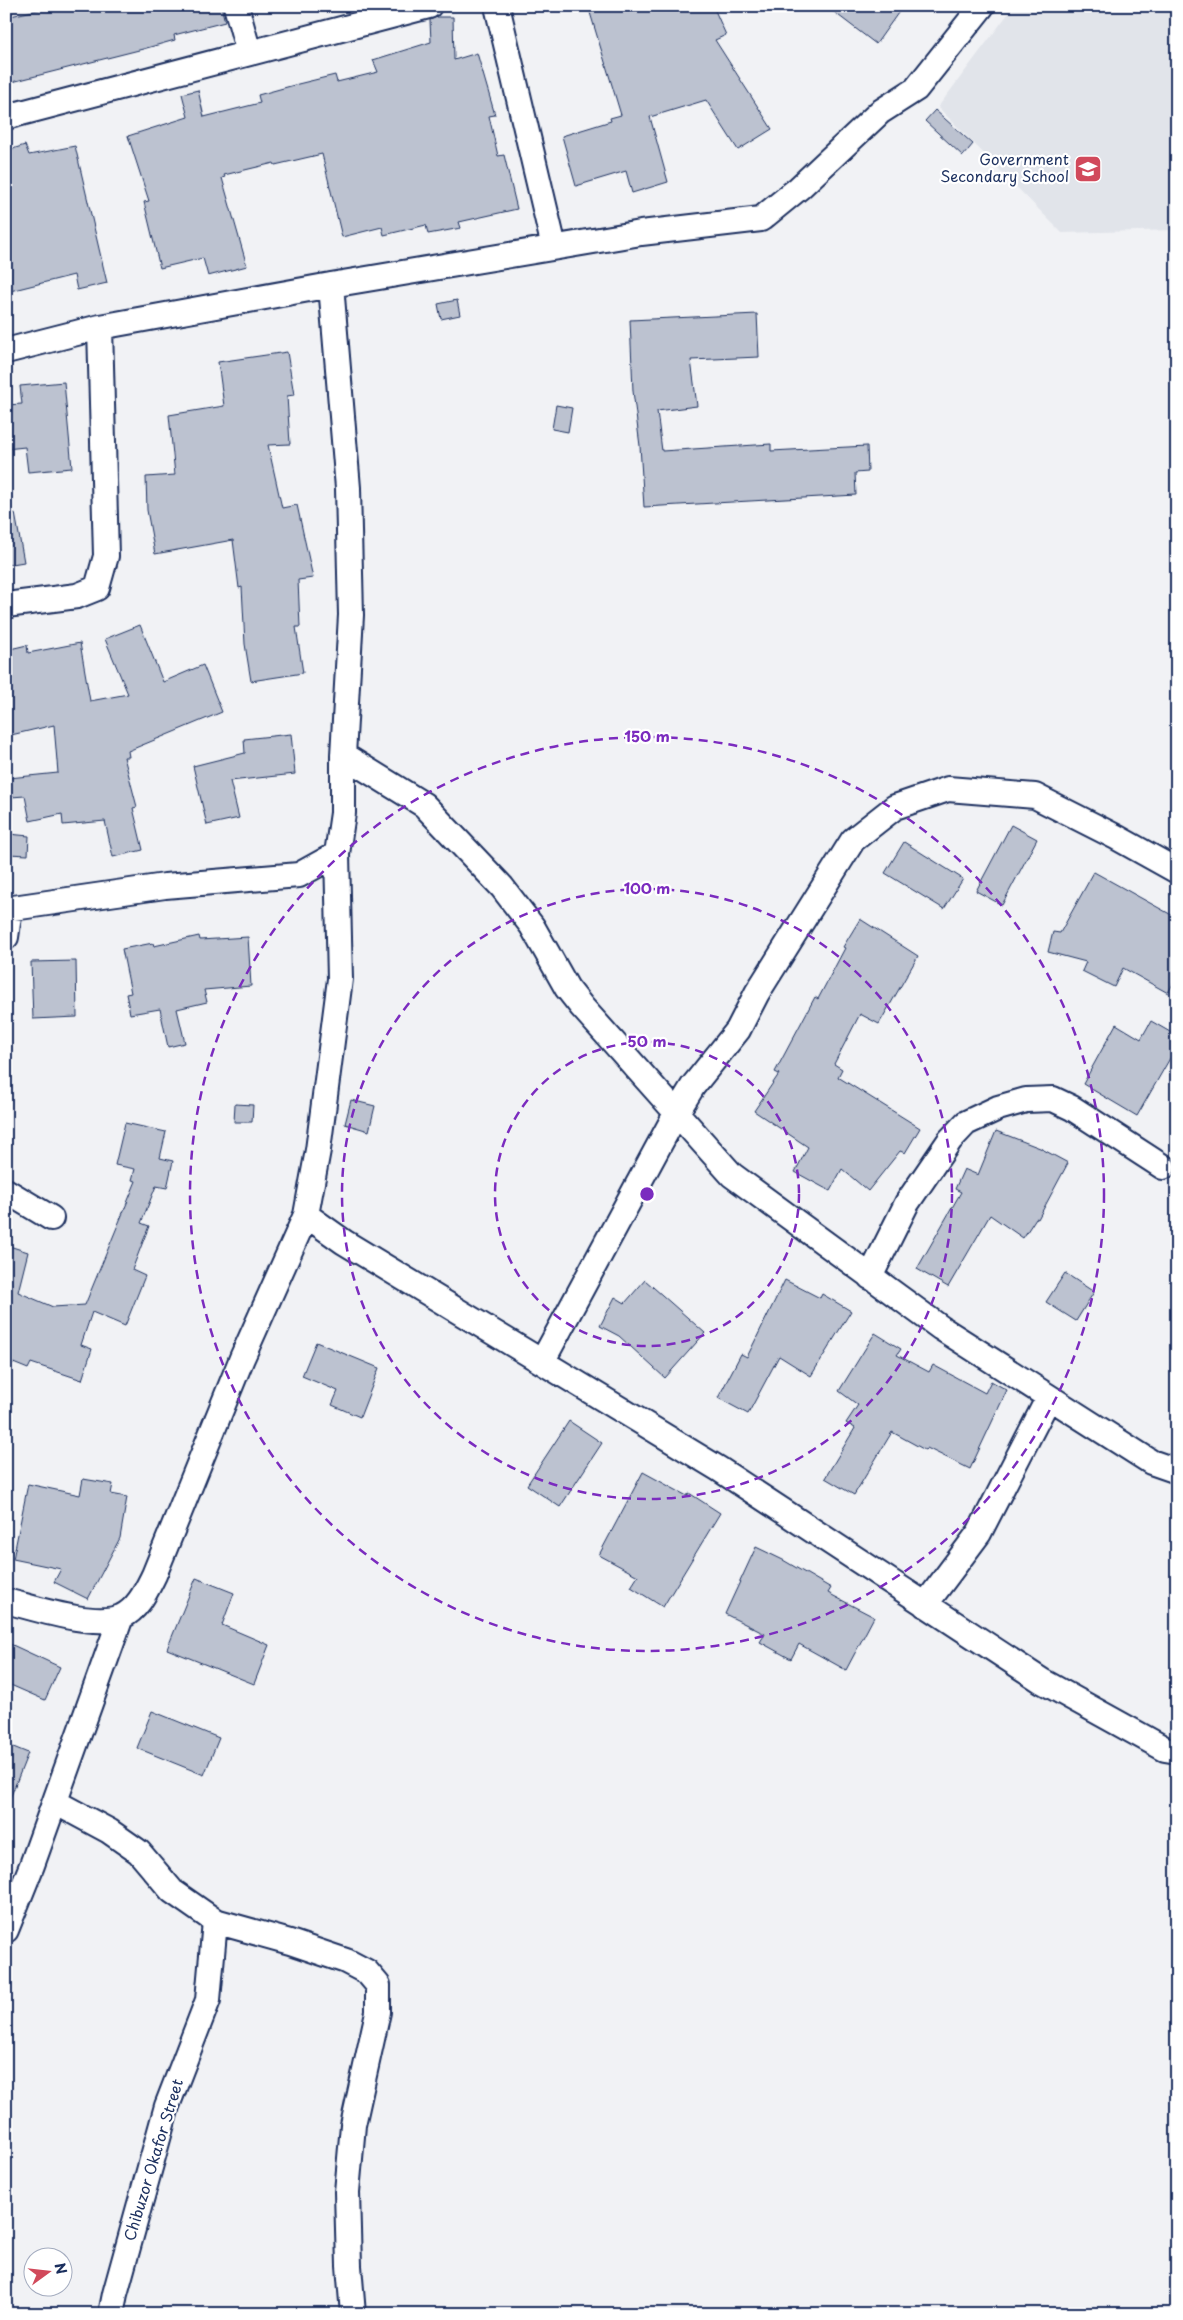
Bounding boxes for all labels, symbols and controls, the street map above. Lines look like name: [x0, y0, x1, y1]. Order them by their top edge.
place label: Government Secondary School: [940, 147, 1069, 187]
school or university icon: Government Secondary School: [1073, 154, 1103, 184]
text: 150 m: [624, 724, 670, 747]
text: 100 m: [624, 876, 670, 899]
text: 50 m: [628, 1029, 666, 1052]
centre of rings: [638, 1185, 656, 1203]
street label: Chibuzor Okafor Street: [117, 2076, 188, 2243]
north arrow: [22, 2248, 72, 2298]
text: N: [49, 2260, 73, 2277]

